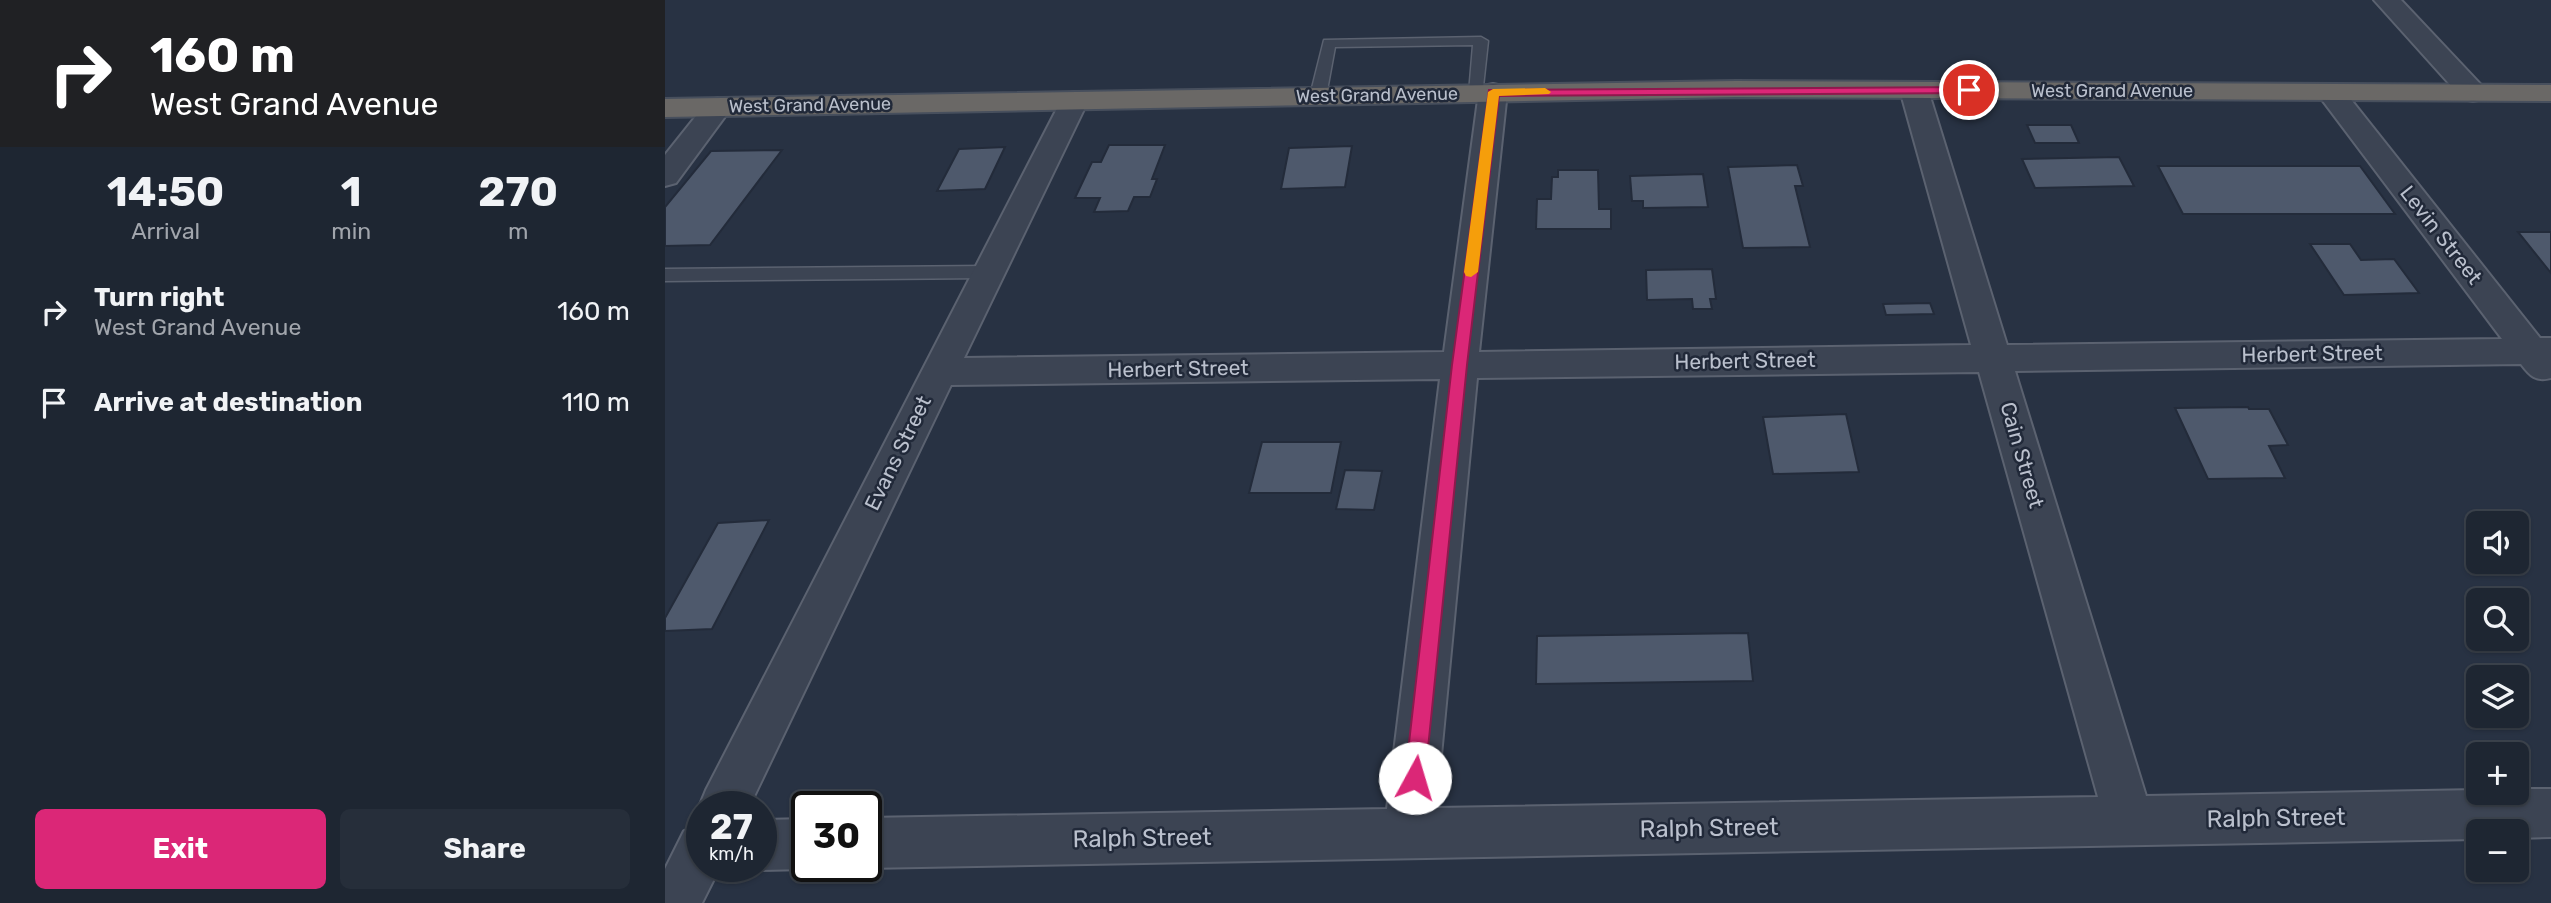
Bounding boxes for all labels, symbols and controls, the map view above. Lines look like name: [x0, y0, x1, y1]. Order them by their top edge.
text: 160 m: [150, 26, 295, 84]
icon: right: [35, 28, 126, 119]
pin: [1939, 60, 1999, 120]
icon: arrive: [1950, 71, 1988, 109]
street label: West Grand Avenue: [2031, 80, 2193, 102]
street label: West Grand Avenue: [1296, 83, 1458, 107]
text: West Grand Avenue: [150, 85, 438, 123]
street label: West Grand Avenue: [729, 93, 891, 117]
text: 14:50: [107, 167, 224, 217]
text: 1: [341, 167, 362, 217]
text: 270: [478, 167, 558, 217]
street label: Levin Street: [2395, 180, 2488, 289]
text: Arrival: [131, 217, 200, 245]
text: min: [331, 217, 371, 245]
text: m: [508, 217, 528, 245]
text: Turn right: [94, 282, 224, 313]
icon: right: [35, 293, 73, 331]
text: 160 m: [557, 296, 630, 327]
text: West Grand Avenue: [94, 313, 301, 341]
street label: Herbert Street: [2241, 340, 2383, 367]
street label: Herbert Street: [1674, 347, 1816, 374]
street label: Herbert Street: [1107, 355, 1249, 382]
icon: arrive: [35, 384, 73, 422]
text: Arrive at destination: [94, 387, 362, 418]
text: 110 m: [562, 387, 630, 418]
street label: Evans Street: [859, 391, 936, 514]
street label: Cain Street: [1995, 399, 2050, 511]
map controls: [2466, 511, 2529, 882]
button: sound: [2466, 511, 2529, 574]
button: search: [2466, 588, 2529, 651]
button: layers: [2466, 665, 2529, 728]
position arrow: [1378, 741, 1452, 815]
button: +: [2466, 742, 2529, 805]
speed limit sign: 30: [791, 791, 882, 882]
street label: Ralph Street: [2206, 803, 2346, 833]
text: 27: [710, 806, 753, 848]
button: Exit: [35, 809, 326, 889]
button: Share: [340, 809, 630, 889]
street label: Ralph Street: [1639, 813, 1779, 843]
button: −: [2466, 819, 2529, 882]
street label: Ralph Street: [1072, 823, 1212, 853]
text: km/h: [709, 843, 754, 865]

